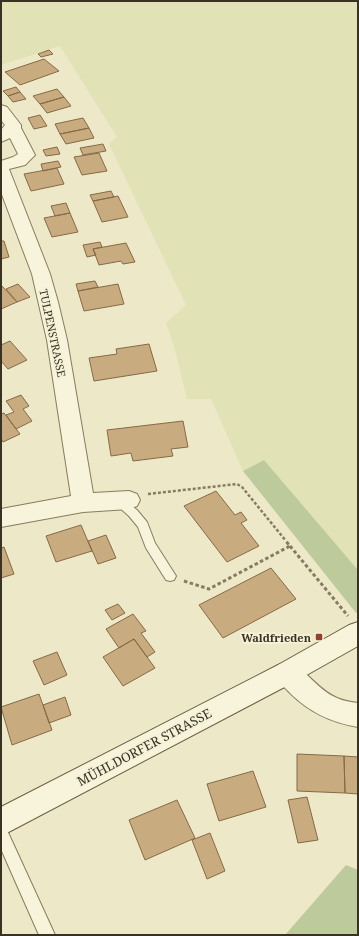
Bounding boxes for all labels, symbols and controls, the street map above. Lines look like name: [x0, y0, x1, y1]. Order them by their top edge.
street label: TULPENSTRASSE: [36, 288, 70, 379]
place label: Waldfrieden: [241, 630, 312, 645]
marker: Waldfrieden: [314, 632, 324, 642]
street label: MÜHLDORFER STRASSE: [74, 704, 214, 790]

